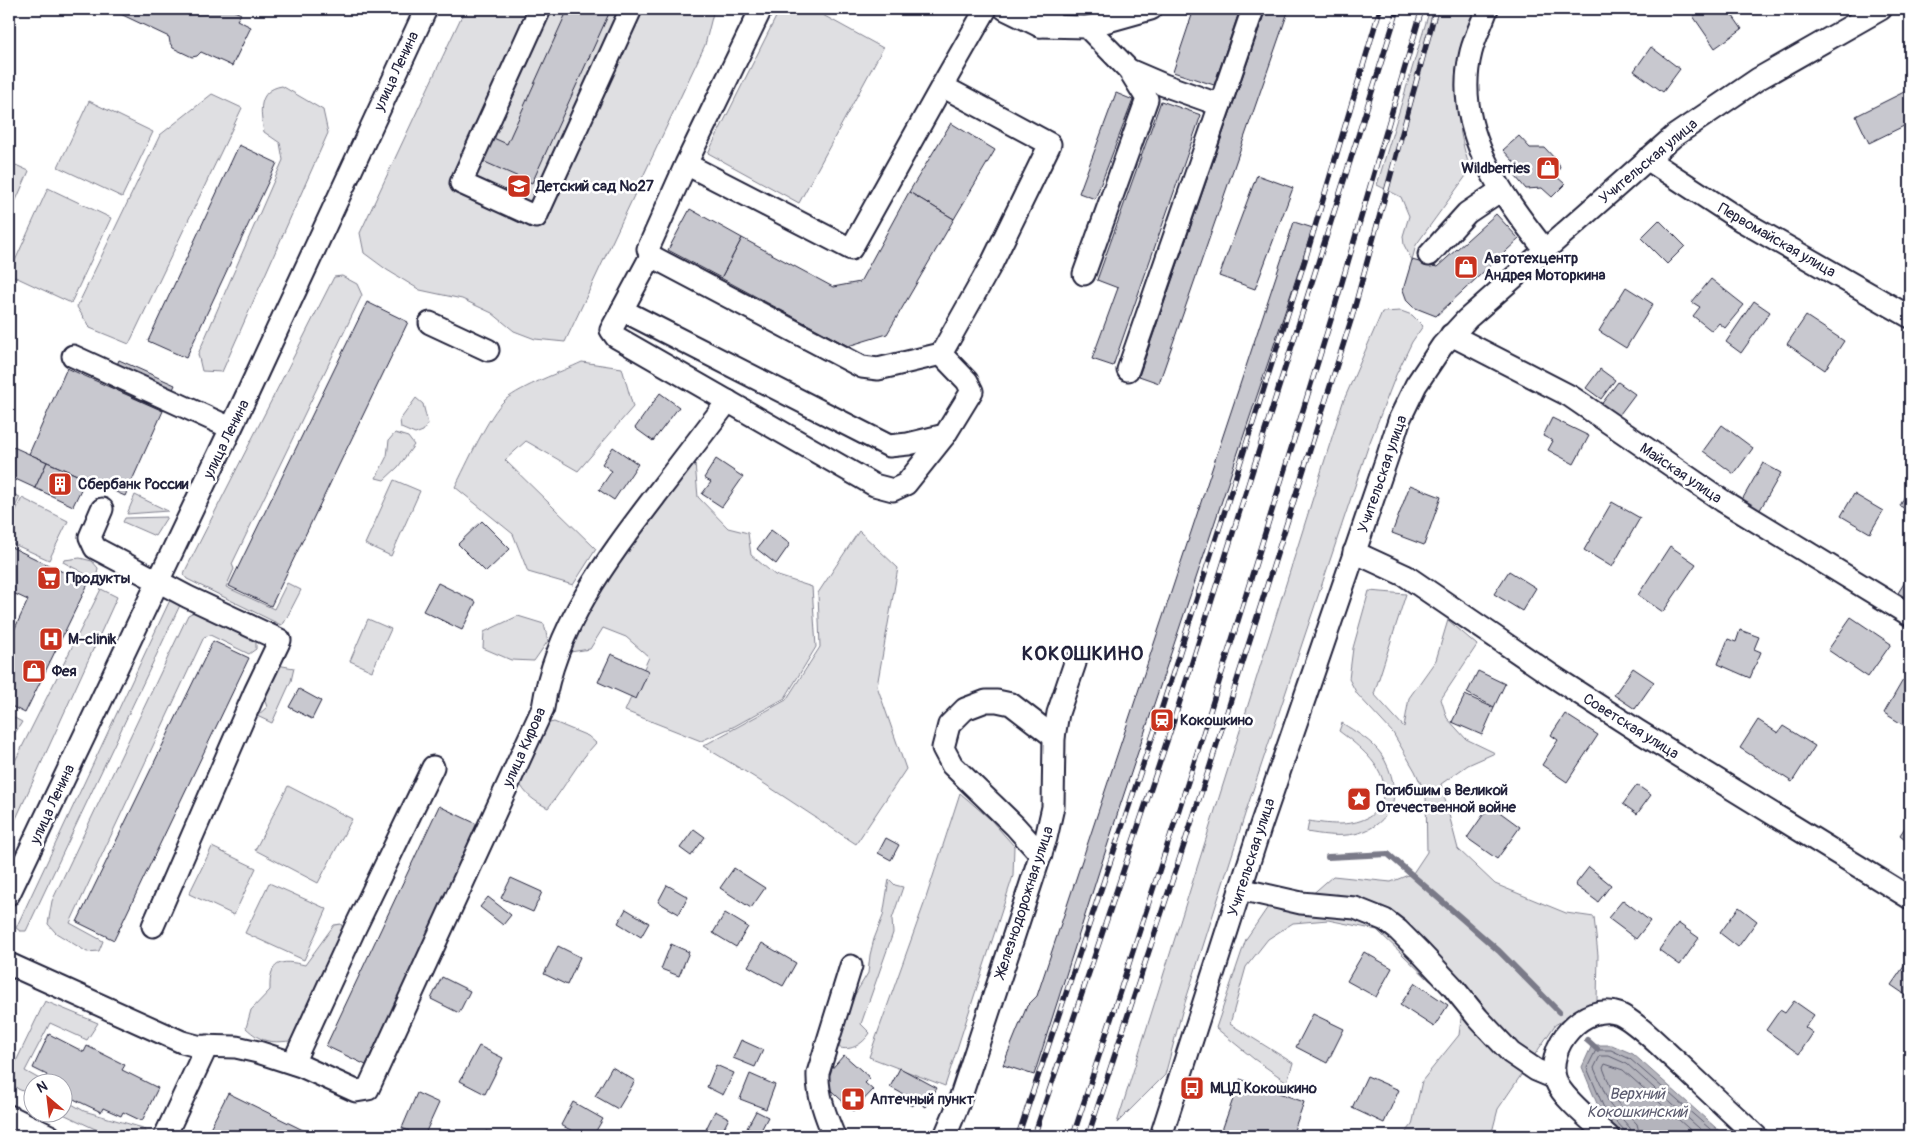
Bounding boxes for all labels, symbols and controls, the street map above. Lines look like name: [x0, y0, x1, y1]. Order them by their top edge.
street label: улица Ленина: [369, 28, 423, 115]
street label: Учительская улица: [1595, 115, 1702, 208]
shop icon: Wildberries: [1535, 155, 1561, 181]
place label: Wildberries: [1461, 159, 1530, 178]
school or university icon: Детский сад №27: [506, 173, 532, 199]
place label: Детский сад №27: [535, 177, 654, 196]
street label: Первомайская улица: [1714, 199, 1839, 282]
place label: Автотехцентр Андрея Моторкина: [1484, 249, 1605, 285]
shop icon: Автотехцентр Андрея Моторкина: [1453, 254, 1479, 280]
street label: улица Ленина: [199, 397, 254, 483]
street label: Учительская улица: [1353, 413, 1411, 535]
street label: Майская улица: [1636, 439, 1725, 508]
building icon: Сбербанк России: [47, 471, 73, 497]
place label: Сбербанк России: [78, 475, 189, 494]
supermarket icon: Продукты: [36, 565, 62, 591]
place label: Продукты: [66, 569, 131, 588]
hospital icon: M-clinik: [38, 626, 64, 652]
place label: M-clinik: [68, 630, 117, 649]
district label: КОКОШКИНО: [1022, 641, 1144, 666]
shop icon: Фея: [21, 658, 47, 684]
place label: Фея: [51, 662, 77, 681]
street label: Советская улица: [1579, 689, 1682, 764]
street label: улица Кирова: [498, 704, 551, 791]
station icon: Кокошкино: [1149, 707, 1175, 733]
place label: Кокошкино: [1180, 711, 1253, 730]
street label: улица Ленина: [25, 761, 79, 848]
place label: Погибшим в Великой Отечественной войне: [1376, 781, 1517, 817]
place icon: Погибшим в Великой Отечественной войне: [1346, 786, 1372, 812]
street label: Учительская улица: [1223, 796, 1280, 919]
street label: Железнодорожная улица: [990, 824, 1058, 982]
north arrow: [22, 1072, 72, 1122]
bus stop icon: МЦД Кокошкино: [1179, 1075, 1205, 1101]
text: N: [34, 1077, 50, 1097]
place label: МЦД Кокошкино: [1210, 1079, 1317, 1098]
water label: Верхний Кокошкинский: [1587, 1084, 1689, 1122]
pharmacy icon: Аптечный пункт: [840, 1086, 866, 1112]
place label: Аптечный пункт: [870, 1090, 975, 1109]

